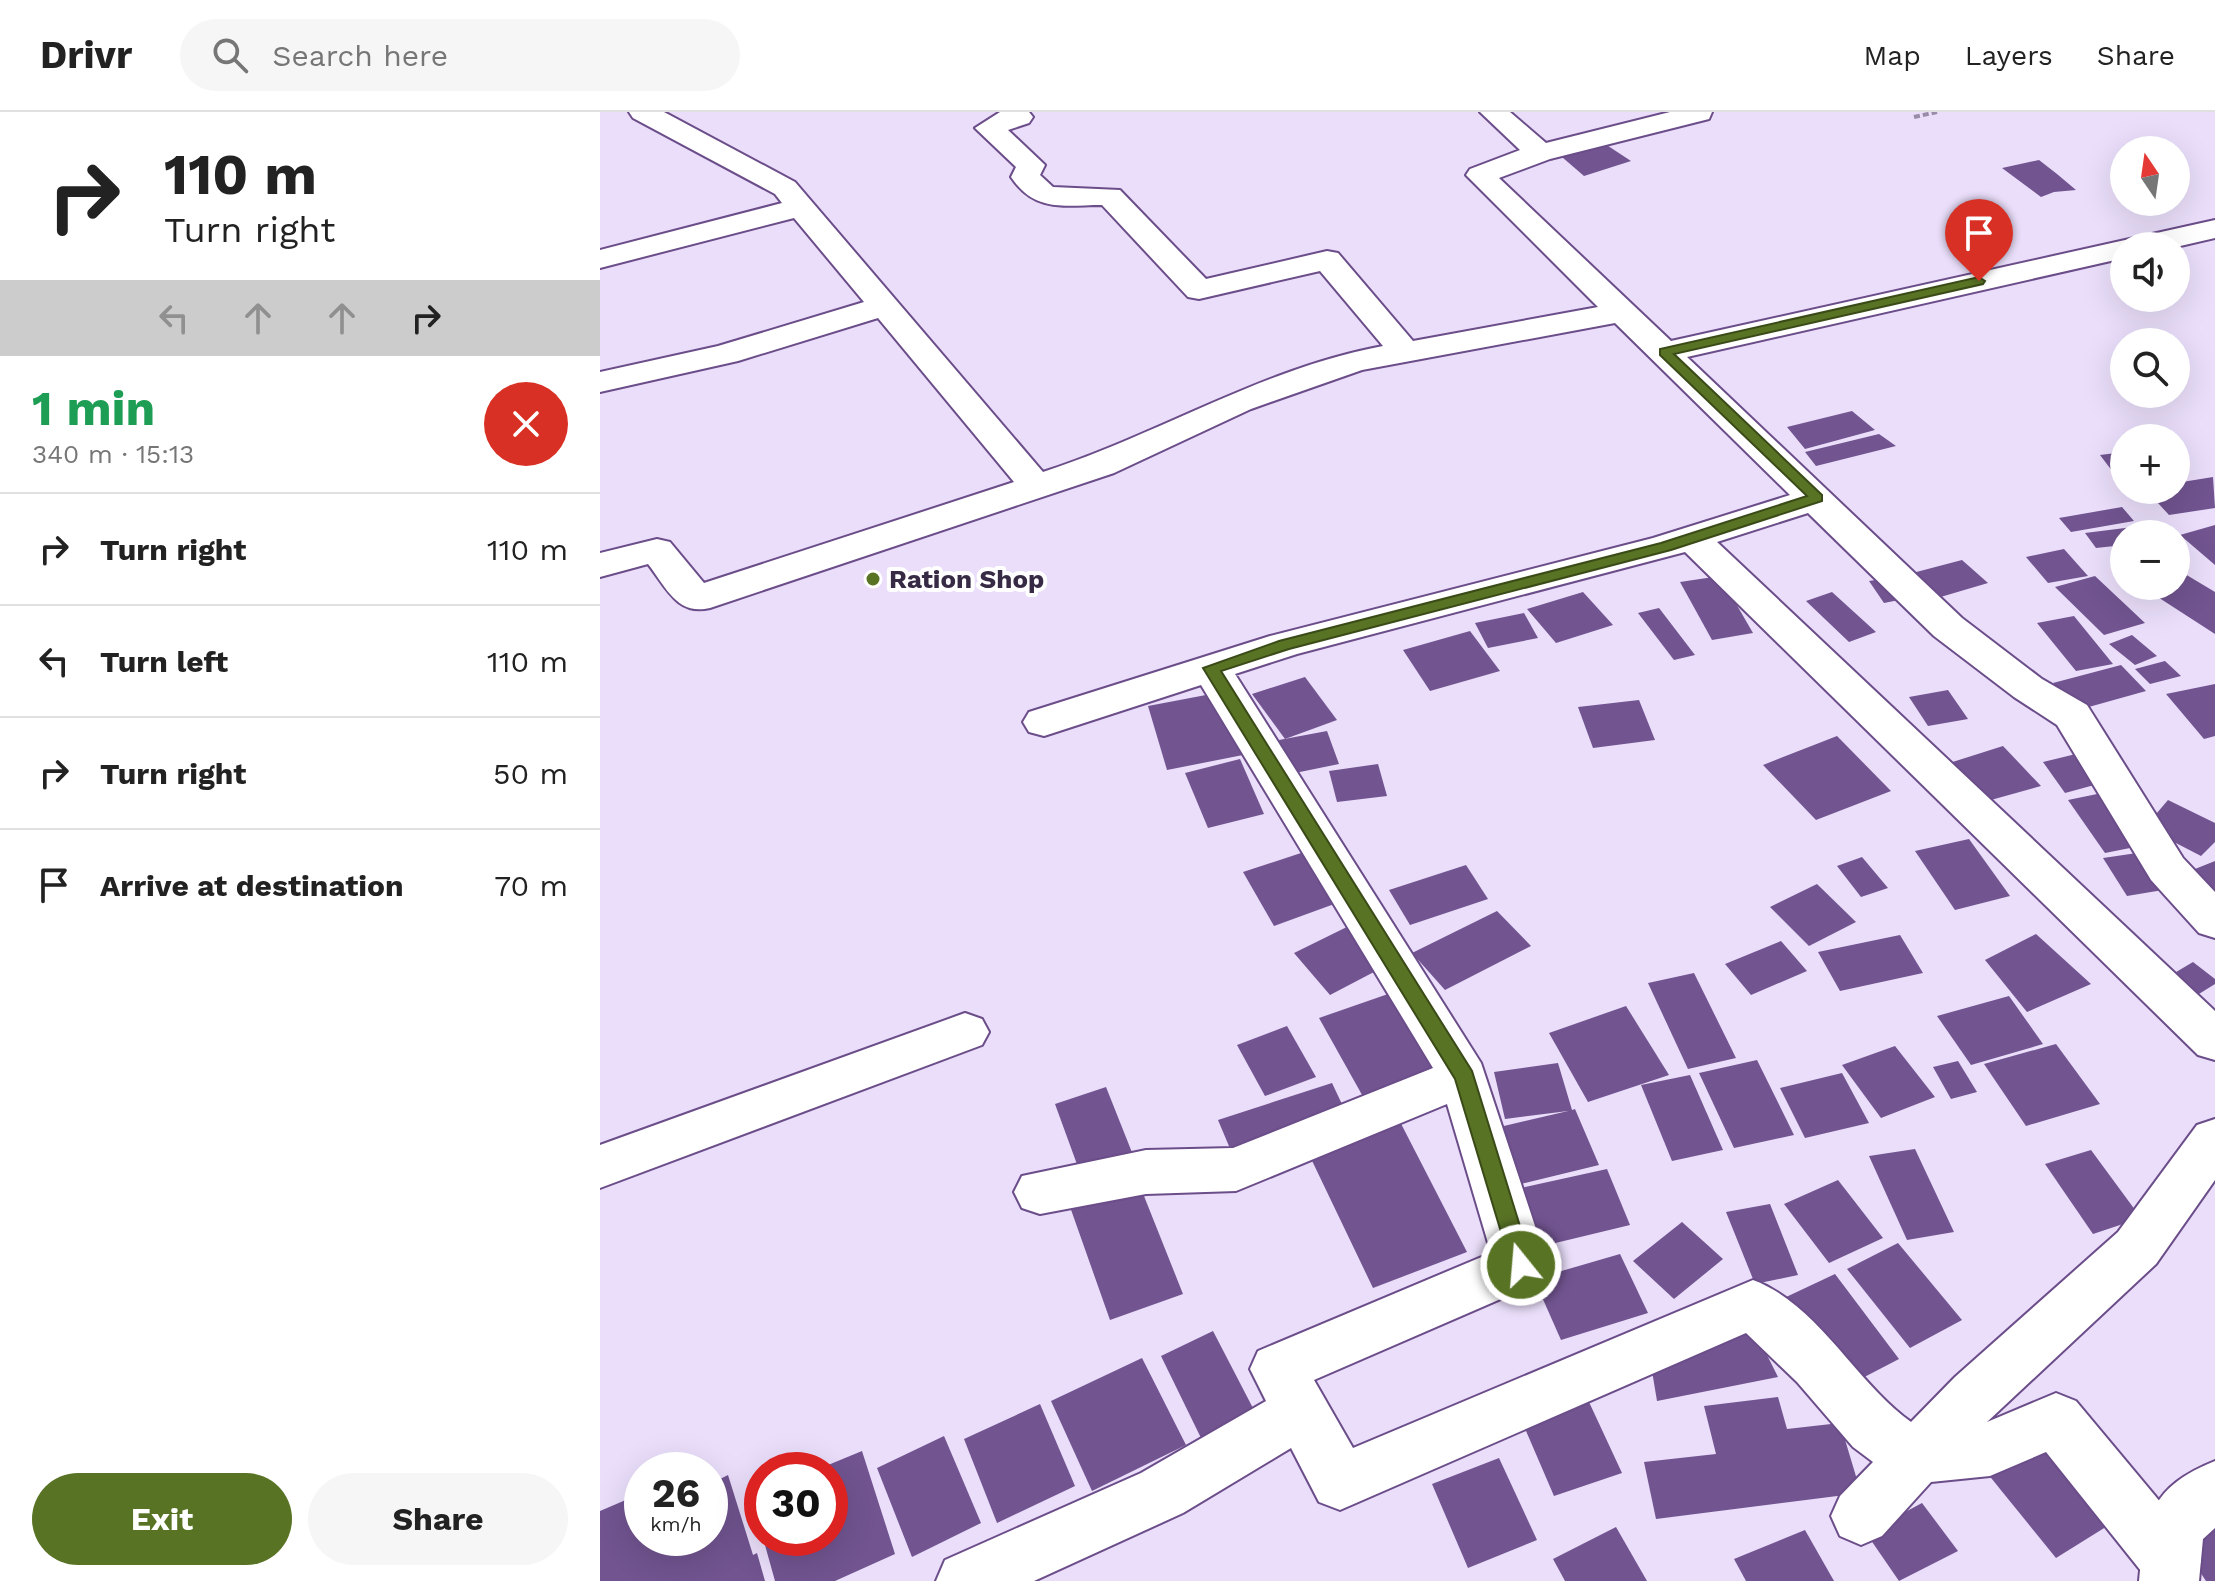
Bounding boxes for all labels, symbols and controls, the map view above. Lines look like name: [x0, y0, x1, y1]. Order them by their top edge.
search box: [180, 19, 740, 91]
text: Drivr: [40, 33, 132, 77]
icon: search: [208, 33, 252, 77]
text: Search here: [272, 38, 448, 73]
text: Map: [1864, 39, 1921, 72]
text: Layers: [1965, 39, 2053, 72]
text: Share: [2097, 39, 2175, 72]
north arrow: [2110, 136, 2190, 216]
map controls: [2110, 136, 2190, 600]
text: 110 m: [164, 142, 317, 208]
icon: right: [32, 144, 136, 248]
pin: [1945, 199, 2013, 281]
text: Turn right: [164, 209, 335, 251]
icon: arrive: [1957, 211, 2001, 255]
button: sound: [2110, 232, 2190, 312]
icon: left: [152, 296, 196, 340]
icon: ahead: [236, 296, 280, 340]
icon: ahead: [320, 296, 364, 340]
icon: right: [404, 296, 448, 340]
button: search: [2110, 328, 2190, 408]
text: 1 min: [32, 380, 155, 437]
button: close: [484, 382, 568, 466]
button: +: [2110, 424, 2190, 504]
text: 340 m · 15:13: [32, 439, 194, 469]
button: −: [2110, 520, 2190, 600]
icon: right: [32, 527, 76, 571]
text: Turn right: [100, 532, 246, 567]
text: 110 m: [487, 532, 568, 567]
place label: Ration Shop: [889, 564, 1044, 594]
marker: Ration Shop: [864, 570, 882, 588]
icon: left: [32, 639, 76, 683]
text: Turn left: [100, 644, 228, 679]
text: 110 m: [487, 644, 568, 679]
icon: right: [32, 751, 76, 795]
text: Turn right: [100, 756, 246, 791]
text: 50 m: [493, 756, 568, 791]
icon: arrive: [32, 863, 76, 907]
text: Arrive at destination: [100, 868, 404, 903]
text: 70 m: [494, 868, 568, 903]
position arrow: [1479, 1223, 1563, 1307]
speed limit sign: 30: [744, 1452, 848, 1556]
text: 26: [652, 1470, 700, 1517]
button: Exit: [32, 1473, 292, 1565]
button: Share: [308, 1473, 568, 1565]
text: km/h: [650, 1512, 702, 1536]

